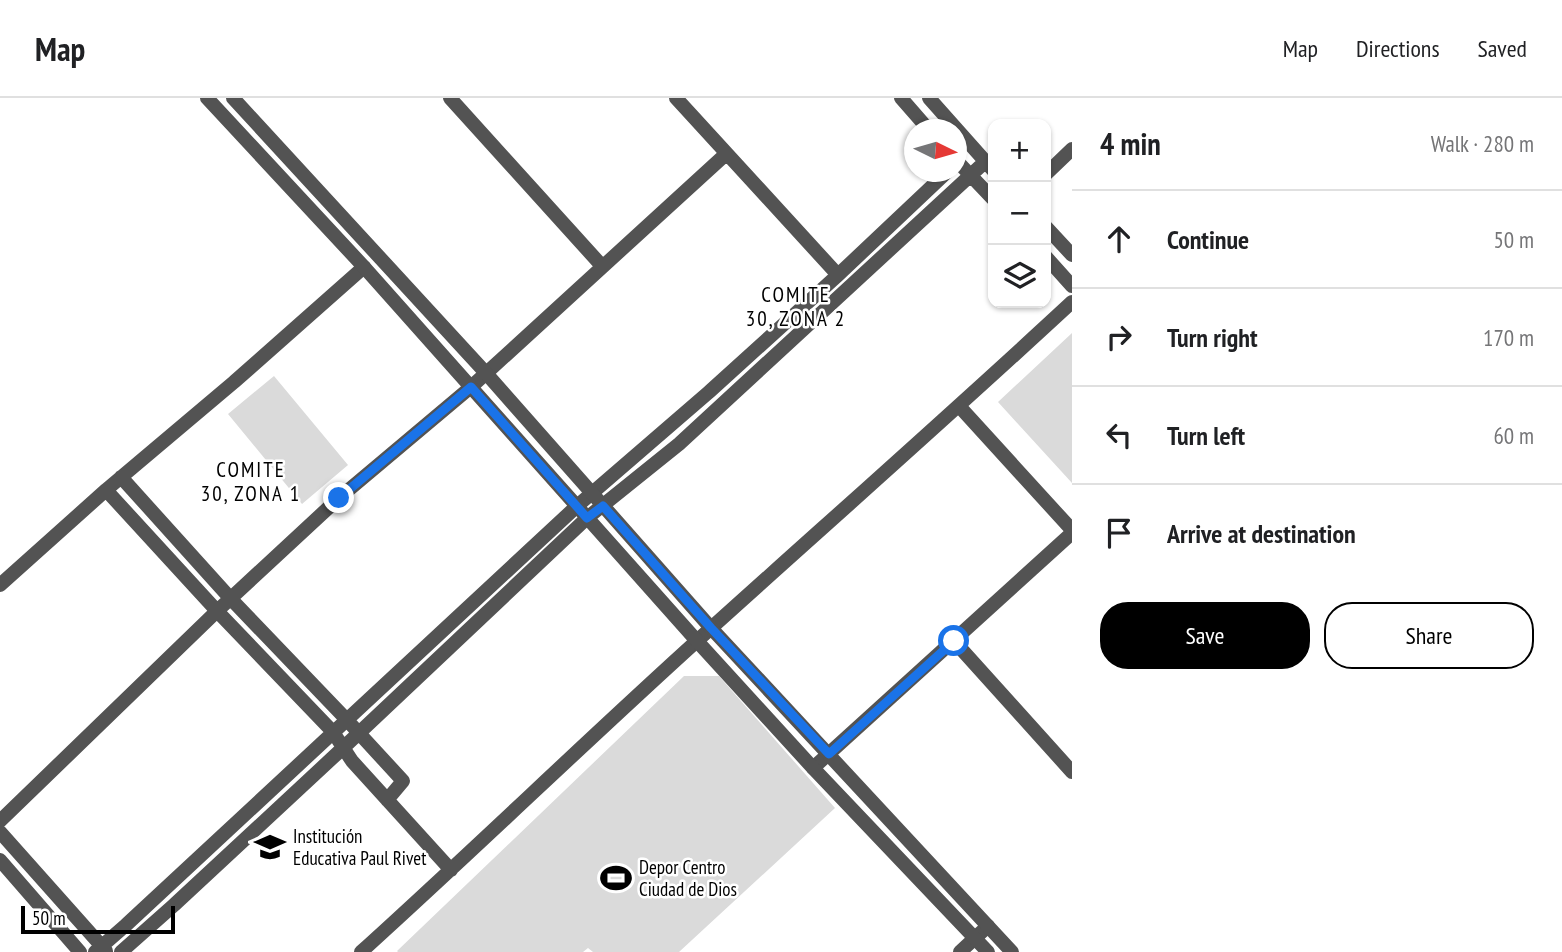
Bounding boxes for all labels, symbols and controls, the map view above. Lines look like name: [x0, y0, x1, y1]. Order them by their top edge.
text: Map: [35, 27, 85, 70]
text: Map: [1283, 33, 1318, 64]
text: Directions: [1356, 33, 1440, 64]
text: Saved: [1478, 33, 1527, 64]
north arrow: [904, 119, 967, 182]
map controls: [988, 119, 1051, 308]
button: +: [988, 119, 1051, 182]
text: 4 min: [1100, 124, 1161, 163]
text: Walk · 280 m: [1431, 129, 1534, 158]
button: −: [988, 182, 1051, 245]
icon: ahead: [1100, 220, 1138, 258]
text: Continue: [1167, 223, 1249, 256]
text: 50 m: [1493, 225, 1534, 254]
button: layers: [988, 245, 1051, 308]
district label: COMITE 30, ZONA 2: [746, 281, 846, 332]
icon: right: [1100, 318, 1138, 356]
text: Turn right: [1167, 321, 1258, 354]
text: 170 m: [1483, 323, 1534, 352]
icon: left: [1100, 416, 1138, 454]
text: Turn left: [1167, 419, 1245, 452]
text: 60 m: [1493, 421, 1534, 450]
district label: COMITE 30, ZONA 1: [201, 456, 301, 507]
route end: [323, 482, 354, 513]
icon: arrive: [1100, 514, 1138, 552]
text: Arrive at destination: [1167, 517, 1356, 550]
button: Save: [1100, 602, 1310, 669]
button: Share: [1324, 602, 1534, 669]
route start: [938, 625, 969, 656]
place label: Institución Educativa Paul Rivet: [293, 824, 427, 870]
school or university icon: Institución Educativa Paul Rivet: [253, 830, 287, 864]
place label: Depor Centro Ciudad de Dios: [639, 855, 737, 901]
sports icon: Depor Centro Ciudad de Dios: [599, 861, 633, 895]
scale bar: [21, 903, 175, 935]
text: 50 m: [32, 906, 66, 930]

